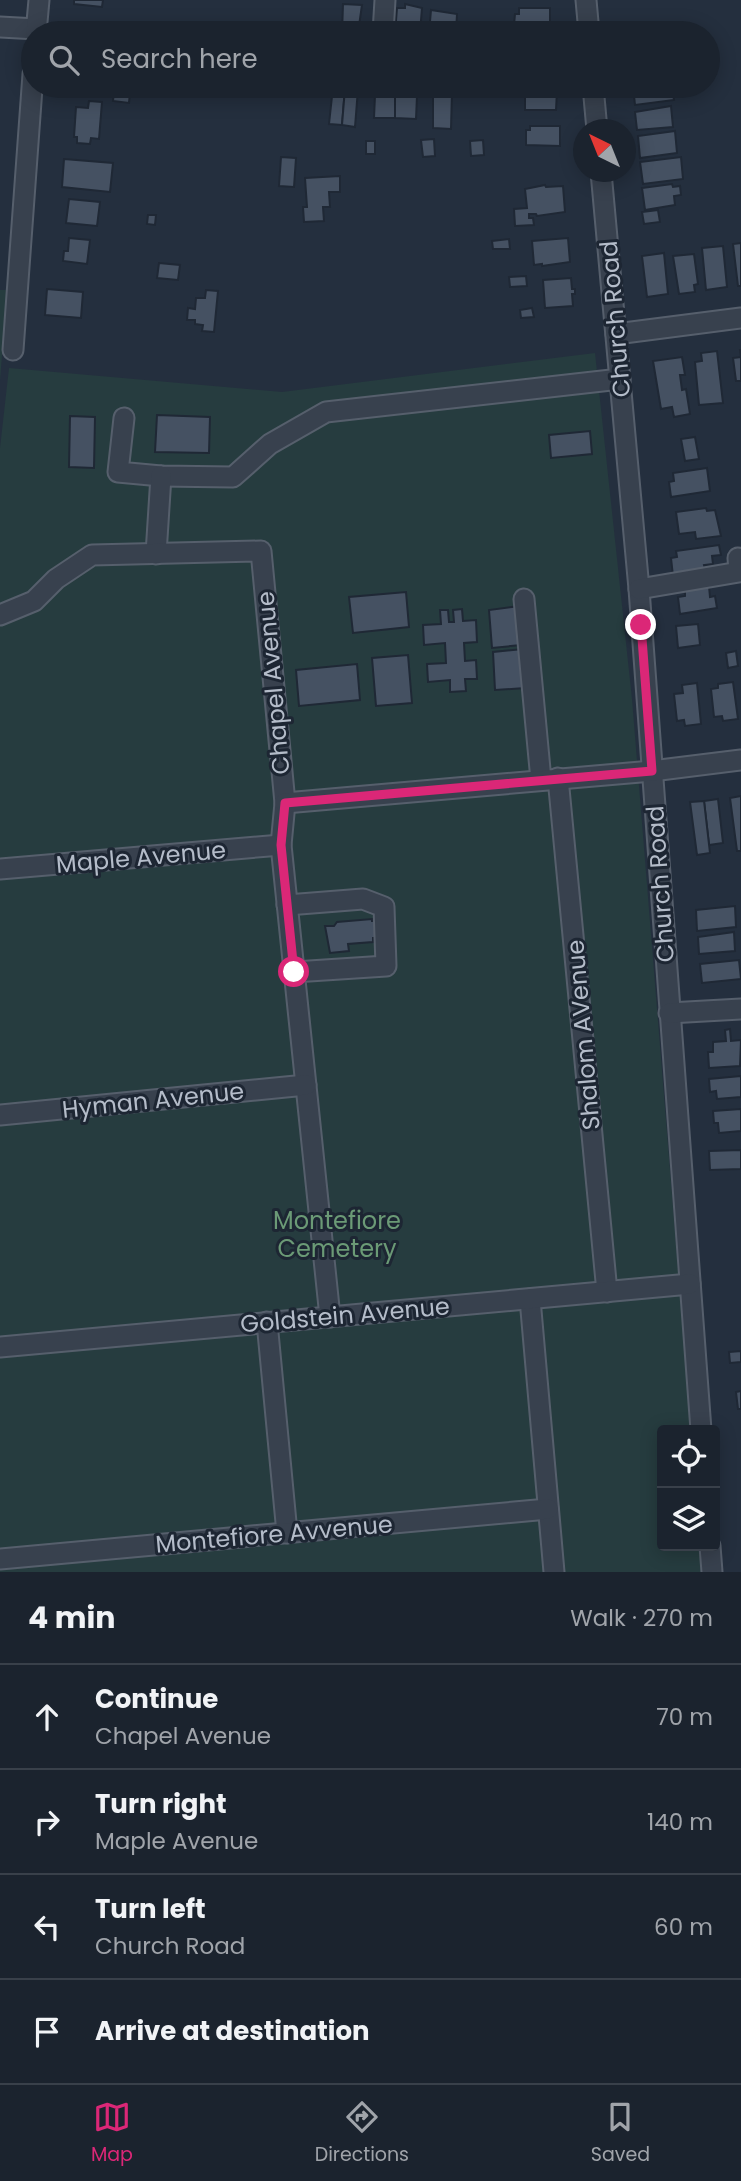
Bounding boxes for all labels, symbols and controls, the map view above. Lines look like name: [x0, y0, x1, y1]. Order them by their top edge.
search box: [21, 21, 720, 98]
icon: search: [45, 41, 83, 79]
text: Search here: [101, 41, 258, 77]
north arrow: [573, 119, 636, 182]
street label: Church Road: [592, 239, 638, 399]
street label: Chapel Avenue: [249, 590, 297, 776]
route end: [625, 609, 656, 640]
street label: Church Road: [638, 805, 682, 963]
street label: Maple Avenue: [55, 833, 227, 881]
street label: Shalom AVenue: [558, 938, 608, 1132]
route start: [278, 956, 309, 987]
street label: Hyman Avenue: [60, 1074, 246, 1126]
park label: Montefiore Cemetery: [273, 1204, 401, 1265]
street label: Goldstein Avenue: [239, 1289, 451, 1341]
map controls: [657, 1425, 720, 1551]
button: locate: [657, 1425, 720, 1488]
button: layers: [657, 1488, 720, 1551]
street label: Montefiore Avvenue: [154, 1507, 394, 1561]
text: 4 min: [28, 1596, 116, 1639]
text: Walk · 270 m: [570, 1602, 713, 1634]
text: Continue: [95, 1681, 218, 1717]
icon: ahead: [28, 1698, 66, 1736]
text: 70 m: [656, 1701, 713, 1733]
text: Chapel Avenue: [95, 1720, 271, 1752]
text: Turn right: [95, 1786, 227, 1822]
icon: right: [28, 1803, 66, 1841]
text: 140 m: [647, 1806, 713, 1838]
text: Maple Avenue: [95, 1825, 258, 1857]
text: Turn left: [95, 1891, 206, 1927]
icon: left: [28, 1908, 66, 1946]
text: 60 m: [654, 1911, 713, 1943]
text: Church Road: [95, 1930, 245, 1962]
icon: arrive: [28, 2013, 66, 2051]
text: Arrive at destination: [95, 2013, 370, 2049]
tab: Map: [91, 2098, 133, 2169]
tab: Directions: [315, 2098, 409, 2169]
tab: Saved: [591, 2098, 650, 2169]

